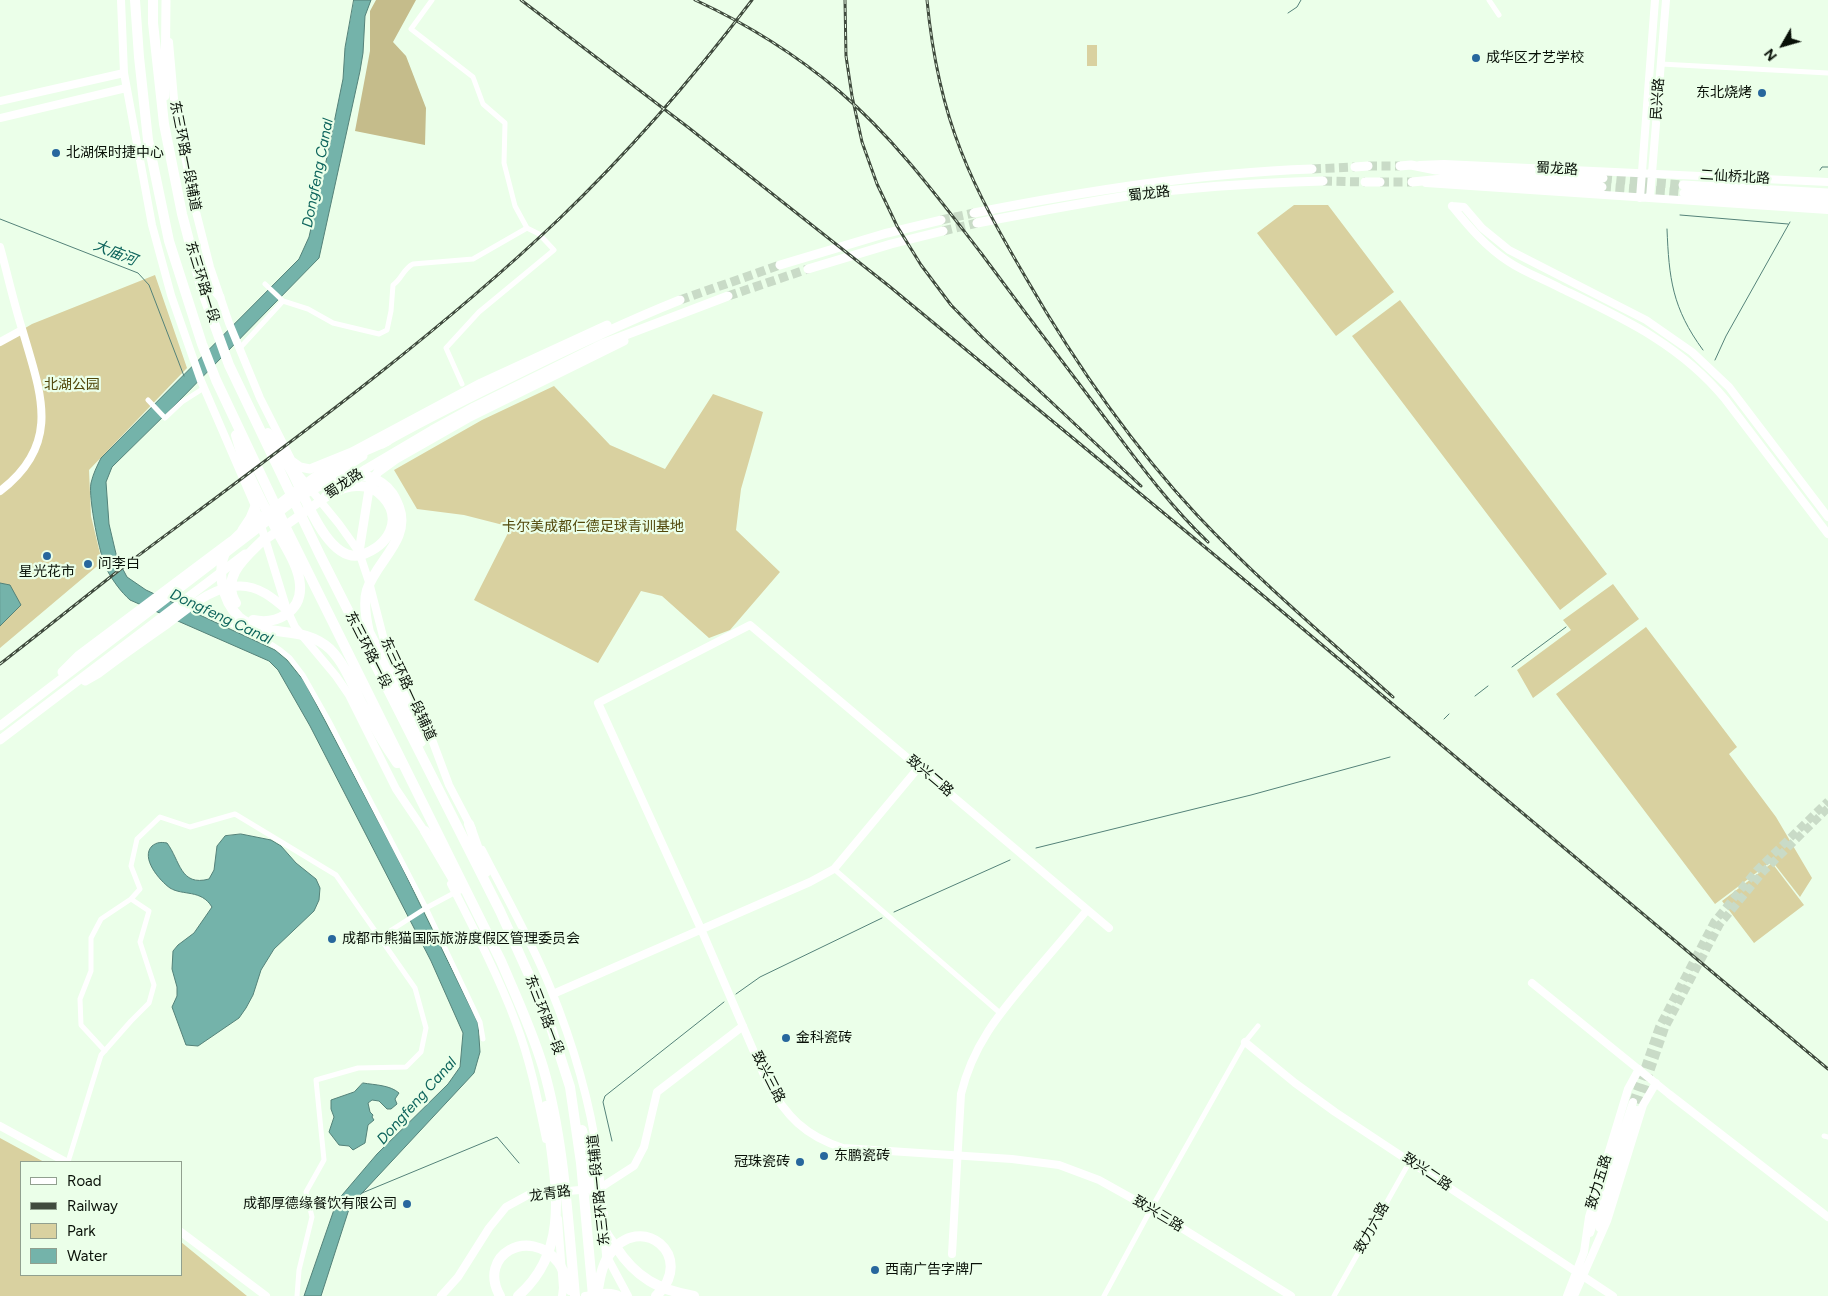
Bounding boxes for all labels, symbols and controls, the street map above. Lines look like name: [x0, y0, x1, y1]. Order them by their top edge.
north arrow: [1758, 20, 1808, 70]
text: N: [1761, 45, 1781, 64]
place label: 成华区才艺学校: [1486, 50, 1584, 66]
marker: 成华区才艺学校: [1470, 52, 1482, 64]
street label: 民兴路: [1648, 77, 1668, 121]
place label: 东北烧烤: [1696, 85, 1752, 101]
marker: 东北烧烤: [1756, 87, 1768, 99]
street label: 东三环路一段辅道: [166, 99, 204, 213]
water label: Dongfeng Canal: [299, 117, 337, 229]
place label: 北湖保时捷中心: [66, 145, 164, 161]
marker: 北湖保时捷中心: [50, 147, 62, 159]
street label: 蜀龙路: [1536, 160, 1578, 178]
street label: 二仙桥北路: [1700, 167, 1770, 187]
street label: 蜀龙路: [1127, 183, 1171, 205]
water label: 大庙河: [91, 236, 139, 270]
street label: 东三环路一段: [182, 239, 222, 325]
park label: 北湖公园: [44, 377, 100, 393]
street label: 蜀龙路: [322, 465, 366, 503]
park label: 卡尔美成都仁德足球青训基地: [502, 519, 684, 535]
marker: 星光花市: [41, 550, 53, 562]
place label: 问李白: [98, 556, 140, 572]
marker: 问李白: [82, 558, 94, 570]
place label: 星光花市: [19, 564, 75, 580]
water label: Dongfeng Canal: [167, 585, 275, 649]
street label: 东三环路一段: [341, 609, 395, 691]
street label: 东三环路一段辅道: [377, 635, 439, 743]
street label: 致兴二路: [903, 752, 957, 800]
place label: 成都市熊猫国际旅游度假区管理委员会: [342, 931, 580, 947]
marker: 成都市熊猫国际旅游度假区管理委员会: [326, 933, 338, 945]
street label: 东三环路一段: [521, 973, 567, 1057]
place label: 金科瓷砖: [796, 1030, 852, 1046]
marker: 金科瓷砖: [780, 1032, 792, 1044]
street label: 致兴三路: [748, 1048, 788, 1106]
water label: Dongfeng Canal: [373, 1054, 461, 1148]
street label: 东三环路一段辅道: [585, 1133, 613, 1247]
place label: 东鹏瓷砖: [834, 1148, 890, 1164]
street label: 致兴二路: [1399, 1149, 1455, 1195]
marker: 东鹏瓷砖: [818, 1150, 830, 1162]
street label: 致力五路: [1583, 1153, 1615, 1211]
place label: 冠珠瓷砖: [734, 1154, 790, 1170]
marker: 冠珠瓷砖: [794, 1156, 806, 1168]
legend: [20, 1161, 182, 1276]
text: Road: [67, 1172, 102, 1190]
street label: 龙青路: [528, 1183, 572, 1205]
street label: 致兴三路: [1130, 1192, 1186, 1236]
place label: 成都厚德缘餐饮有限公司: [243, 1196, 397, 1212]
text: Railway: [67, 1197, 118, 1215]
marker: 成都厚德缘餐饮有限公司: [401, 1198, 413, 1210]
street label: 致力六路: [1351, 1199, 1393, 1257]
text: Park: [67, 1222, 96, 1240]
text: Water: [67, 1247, 107, 1265]
place label: 西南广告字牌厂: [885, 1262, 983, 1278]
marker: 西南广告字牌厂: [869, 1264, 881, 1276]

